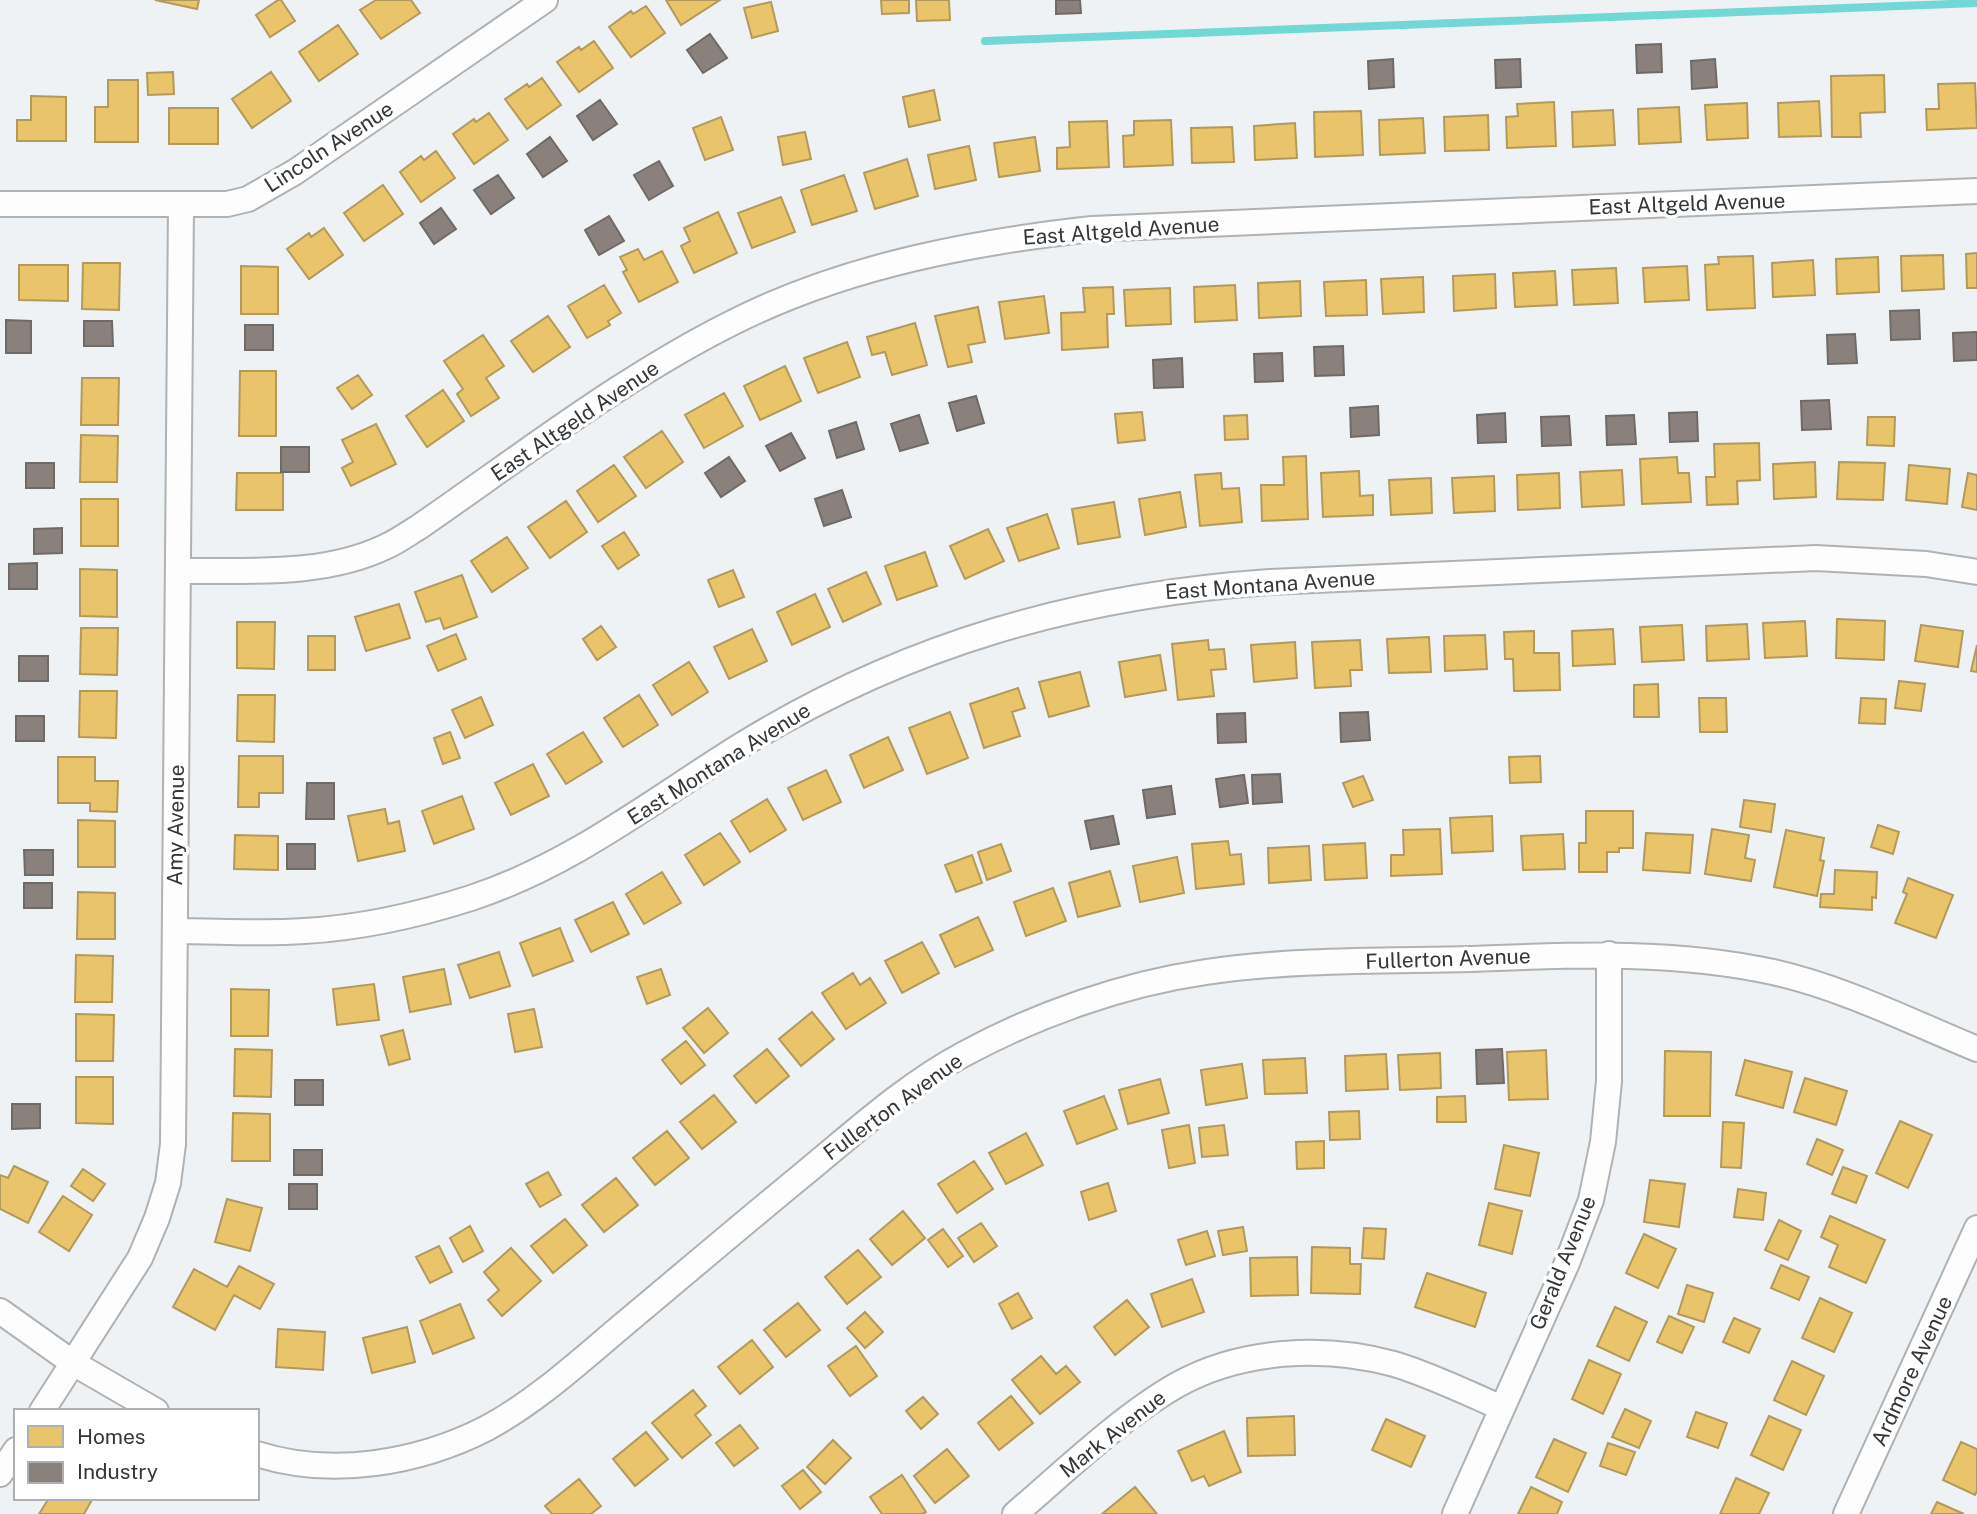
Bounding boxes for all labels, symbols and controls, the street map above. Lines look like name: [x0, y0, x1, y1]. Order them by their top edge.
street label: Lincoln Avenue: [260, 96, 398, 197]
street label: East Altgeld Avenue: [1588, 188, 1786, 219]
street label: East Altgeld Avenue: [1022, 211, 1220, 250]
street label: East Altgeld Avenue: [486, 355, 663, 486]
street label: East Montana Avenue: [1164, 565, 1376, 604]
street label: East Montana Avenue: [623, 697, 815, 830]
street label: Amy Avenue: [162, 764, 189, 886]
street label: Fullerton Avenue: [1365, 943, 1531, 974]
street label: Fullerton Avenue: [818, 1048, 967, 1165]
street label: Gerald Avenue: [1524, 1192, 1601, 1333]
street label: Ardmore Avenue: [1866, 1292, 1957, 1450]
street label: Mark Avenue: [1055, 1385, 1171, 1483]
legend: [14, 1409, 259, 1500]
text: Homes: [77, 1424, 145, 1449]
text: Industry: [77, 1459, 158, 1484]

